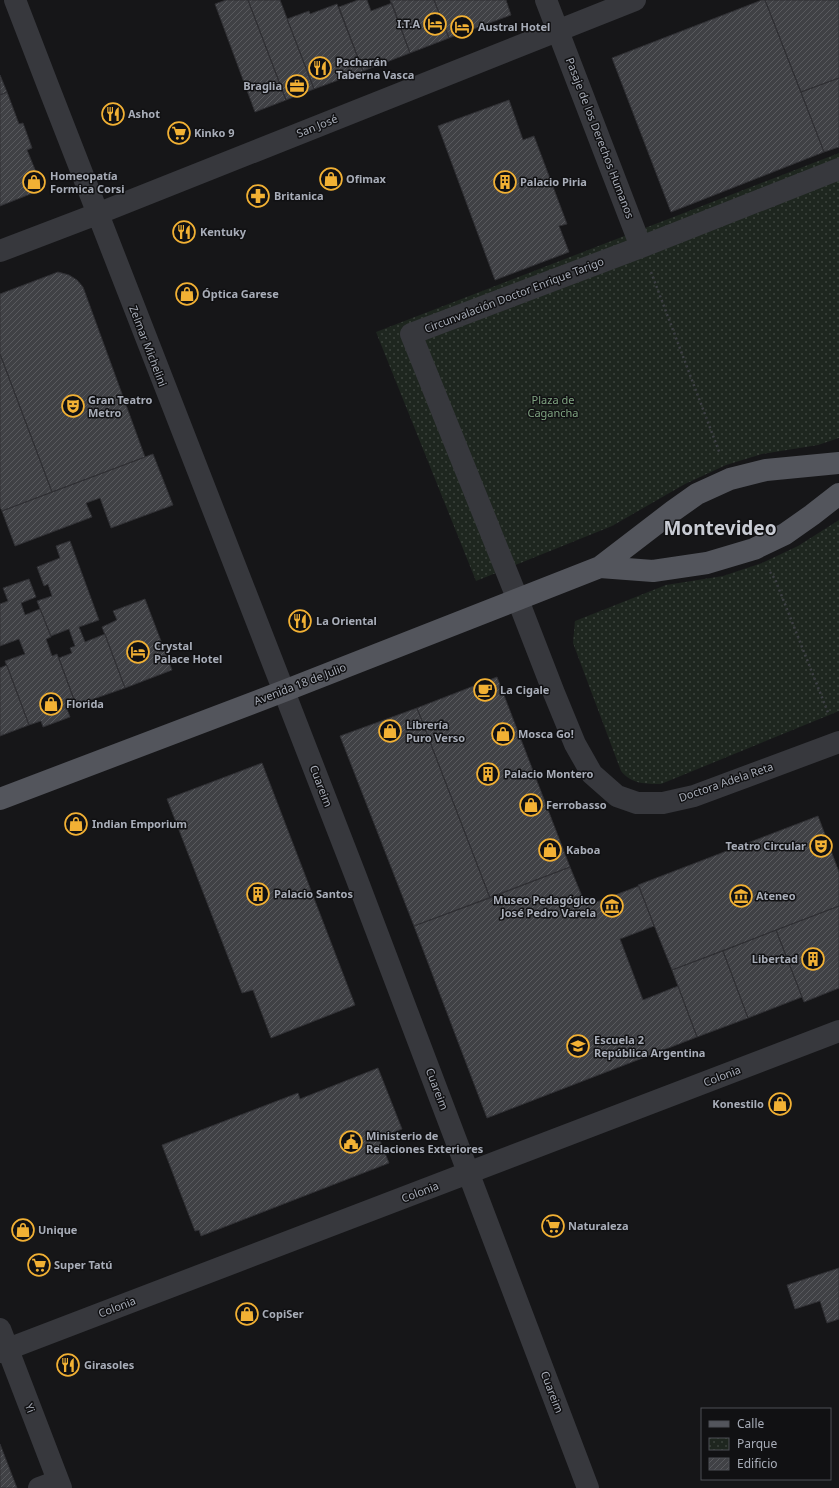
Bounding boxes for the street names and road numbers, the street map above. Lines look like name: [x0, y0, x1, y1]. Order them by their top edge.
street label: Pasaje de los Derechos Humanos: [563, 55, 638, 221]
street label: San José: [294, 111, 340, 141]
street label: Circunvalación Doctor Enrique Tarigo: [422, 253, 606, 336]
street label: Zelmar Michelini: [126, 303, 171, 388]
street label: Avenida 18 de Julio: [252, 659, 348, 708]
street label: Doctora Adela Reta: [677, 758, 775, 805]
street label: Cuareim: [307, 763, 336, 809]
street label: Colonia: [701, 1062, 743, 1090]
street label: Cuareim: [423, 1066, 452, 1112]
street label: Colonia: [399, 1178, 441, 1206]
street label: Colonia: [96, 1293, 138, 1321]
street label: Cuareim: [538, 1369, 567, 1415]
street label: Yi: [22, 1401, 39, 1415]

